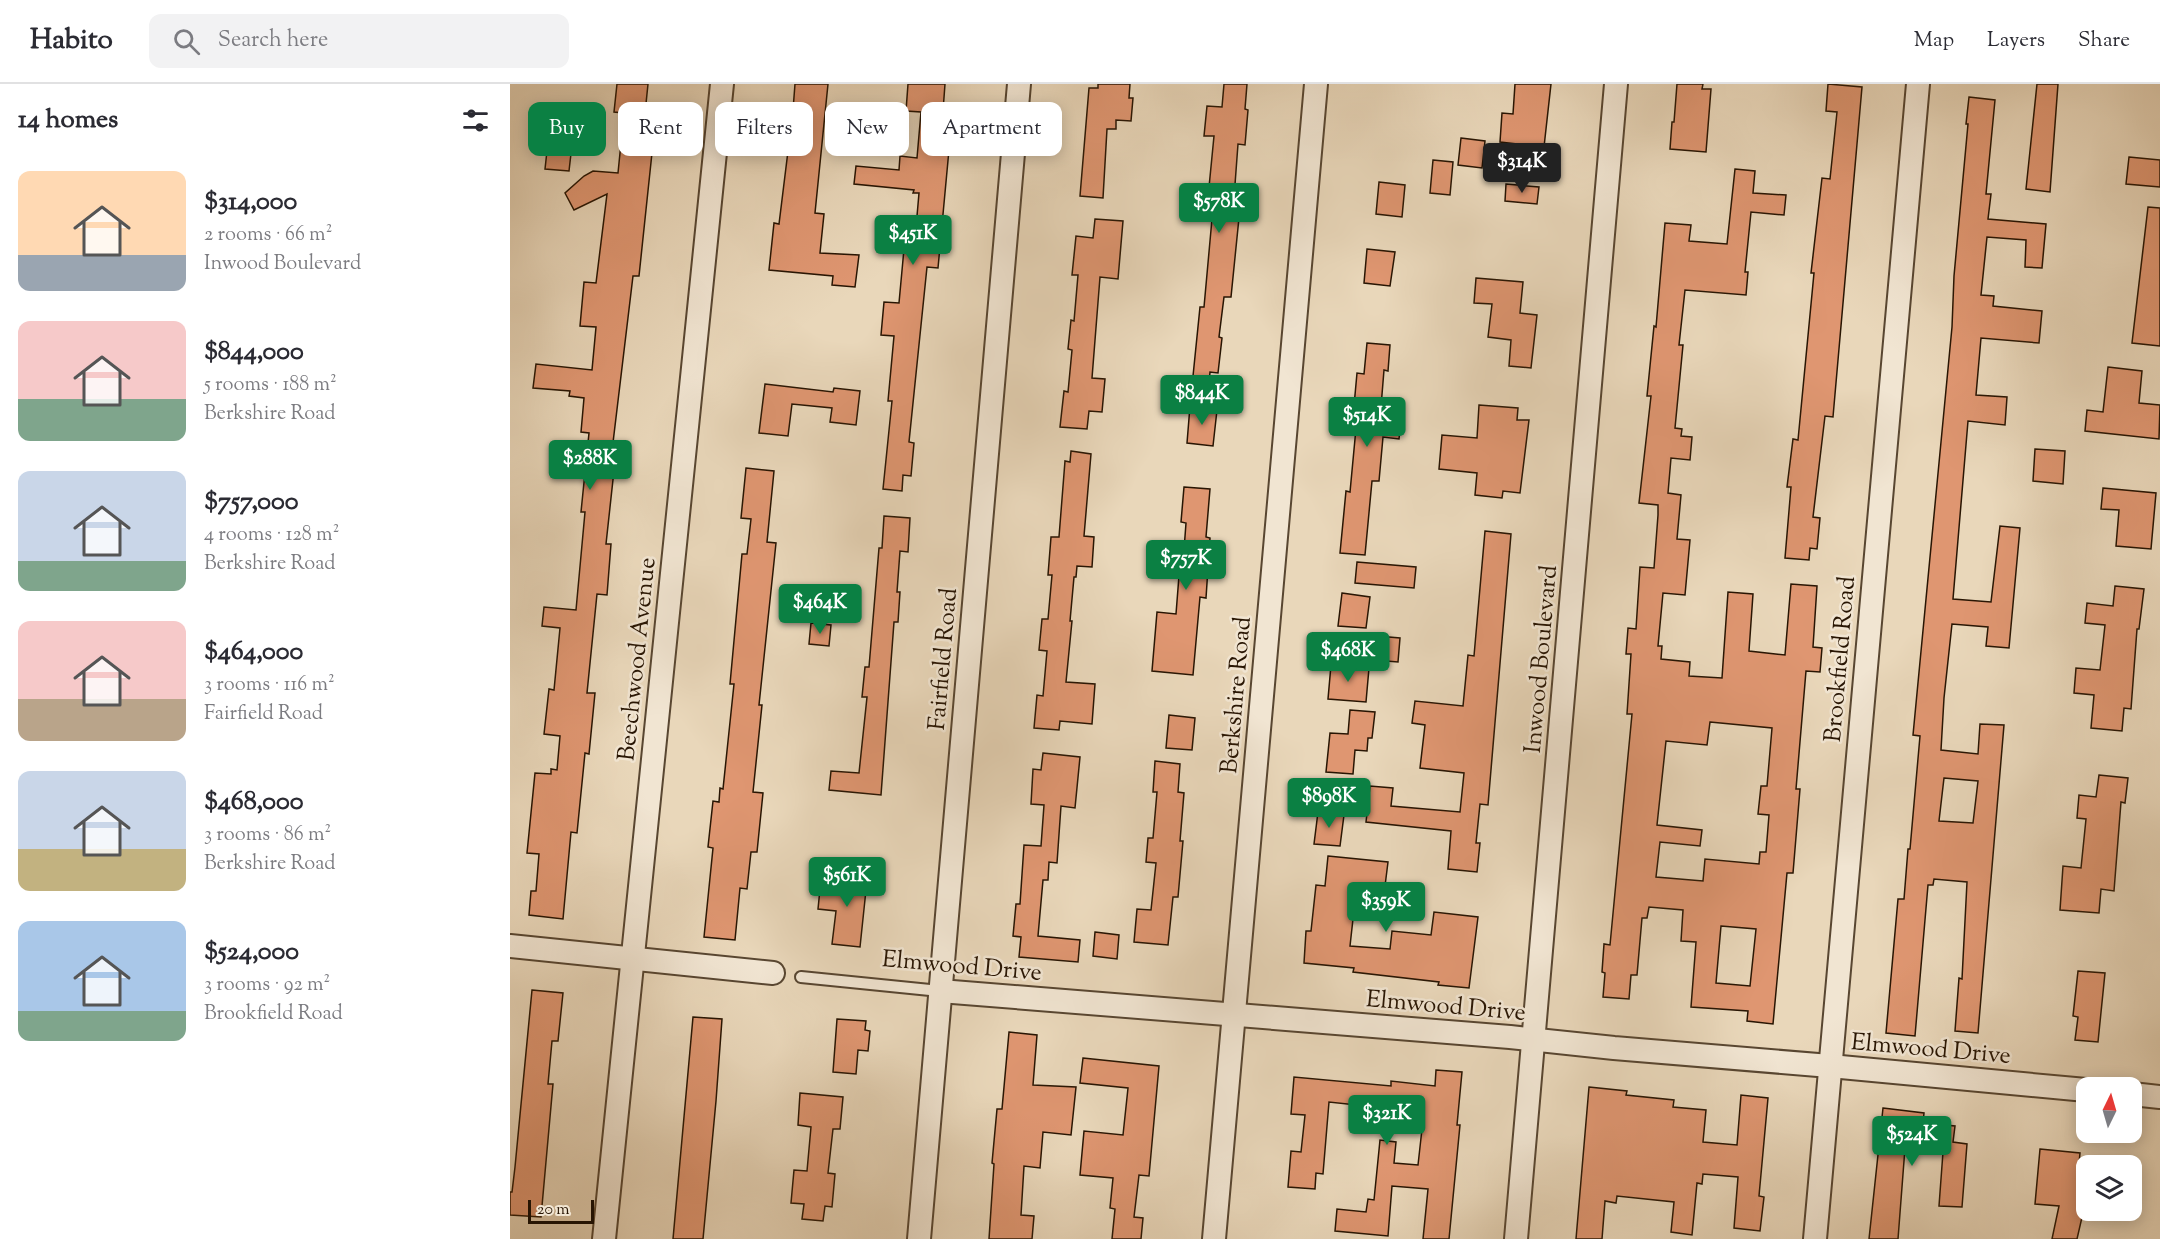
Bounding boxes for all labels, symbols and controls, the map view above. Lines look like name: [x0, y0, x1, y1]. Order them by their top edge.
search box: [149, 14, 569, 68]
text: Habito: [30, 21, 113, 61]
icon: search: [170, 25, 203, 58]
text: Search here: [218, 25, 328, 57]
text: Map: [1914, 26, 1954, 56]
text: Layers: [1987, 26, 2045, 56]
text: Share: [2078, 26, 2130, 56]
text: 14 homes: [18, 102, 118, 139]
chip: Buy: [528, 102, 606, 156]
chip: Rent: [618, 102, 703, 156]
chip: Filters: [715, 102, 813, 156]
chip: New: [825, 102, 909, 156]
chip: Apartment: [921, 102, 1062, 156]
icon: filters: [459, 104, 492, 137]
pin: $314K: [1480, 143, 1564, 194]
text: $314K: [1497, 148, 1547, 177]
pin: $578K: [1177, 183, 1261, 234]
text: $314,000: [204, 184, 297, 221]
text: $578K: [1193, 188, 1245, 217]
icon: home: [66, 195, 138, 267]
pin: $451K: [871, 215, 955, 266]
text: $451K: [889, 220, 937, 249]
text: 2 rooms · 66 m²: [204, 221, 332, 250]
text: Inwood Boulevard: [204, 250, 361, 279]
text: $844,000: [204, 334, 304, 371]
icon: home: [66, 345, 138, 417]
text: 5 rooms · 188 m²: [204, 371, 337, 400]
pin: $844K: [1160, 375, 1244, 426]
text: $844K: [1174, 380, 1230, 409]
pin: $514K: [1325, 397, 1409, 448]
text: Berkshire Road: [204, 400, 335, 429]
text: $514K: [1343, 402, 1391, 431]
pin: $288K: [548, 440, 632, 491]
text: $288K: [563, 445, 617, 474]
text: $757,000: [204, 484, 299, 521]
icon: home: [66, 495, 138, 567]
text: 4 rooms · 128 m²: [204, 521, 339, 550]
pin: $757K: [1144, 540, 1228, 591]
text: $757K: [1160, 545, 1212, 574]
text: Berkshire Road: [204, 550, 335, 579]
street label: Beechwood Avenue: [610, 556, 666, 763]
street label: Inwood Boulevard: [1517, 563, 1567, 755]
street label: Brookfield Road: [1817, 574, 1865, 744]
pin: $464K: [778, 584, 862, 635]
street label: Fairfield Road: [921, 586, 967, 732]
text: $464K: [793, 589, 847, 618]
street label: Berkshire Road: [1213, 615, 1261, 775]
pin: $468K: [1306, 632, 1390, 683]
text: $464,000: [204, 634, 303, 671]
text: $468K: [1321, 637, 1375, 666]
icon: home: [66, 645, 138, 717]
text: 3 rooms · 116 m²: [204, 671, 335, 700]
text: Fairfield Road: [204, 700, 323, 729]
pin: $898K: [1287, 778, 1371, 829]
text: $898K: [1302, 783, 1356, 812]
text: $468,000: [204, 784, 303, 821]
icon: home: [66, 795, 138, 867]
text: 3 rooms · 86 m²: [204, 821, 331, 850]
text: Berkshire Road: [204, 850, 335, 879]
pin: $561K: [805, 857, 889, 908]
text: $561K: [823, 862, 871, 891]
pin: $359K: [1344, 882, 1428, 933]
text: $359K: [1361, 887, 1411, 916]
text: $524,000: [204, 934, 299, 971]
street label: Elmwood Drive: [881, 943, 1043, 991]
icon: home: [66, 945, 138, 1017]
text: 3 rooms · 92 m²: [204, 971, 330, 1000]
street label: Elmwood Drive: [1365, 983, 1527, 1031]
text: Brookfield Road: [204, 1000, 343, 1029]
street label: Elmwood Drive: [1850, 1026, 2012, 1074]
north arrow: [2076, 1077, 2142, 1143]
map controls: [2076, 1077, 2142, 1221]
pin: $321K: [1345, 1095, 1429, 1146]
text: $321K: [1362, 1100, 1412, 1129]
pin: $524K: [1870, 1116, 1954, 1167]
text: $524K: [1886, 1121, 1938, 1150]
button: layers: [2076, 1155, 2142, 1221]
scale bar: [528, 1197, 594, 1224]
text: 20 m: [537, 1199, 570, 1222]

